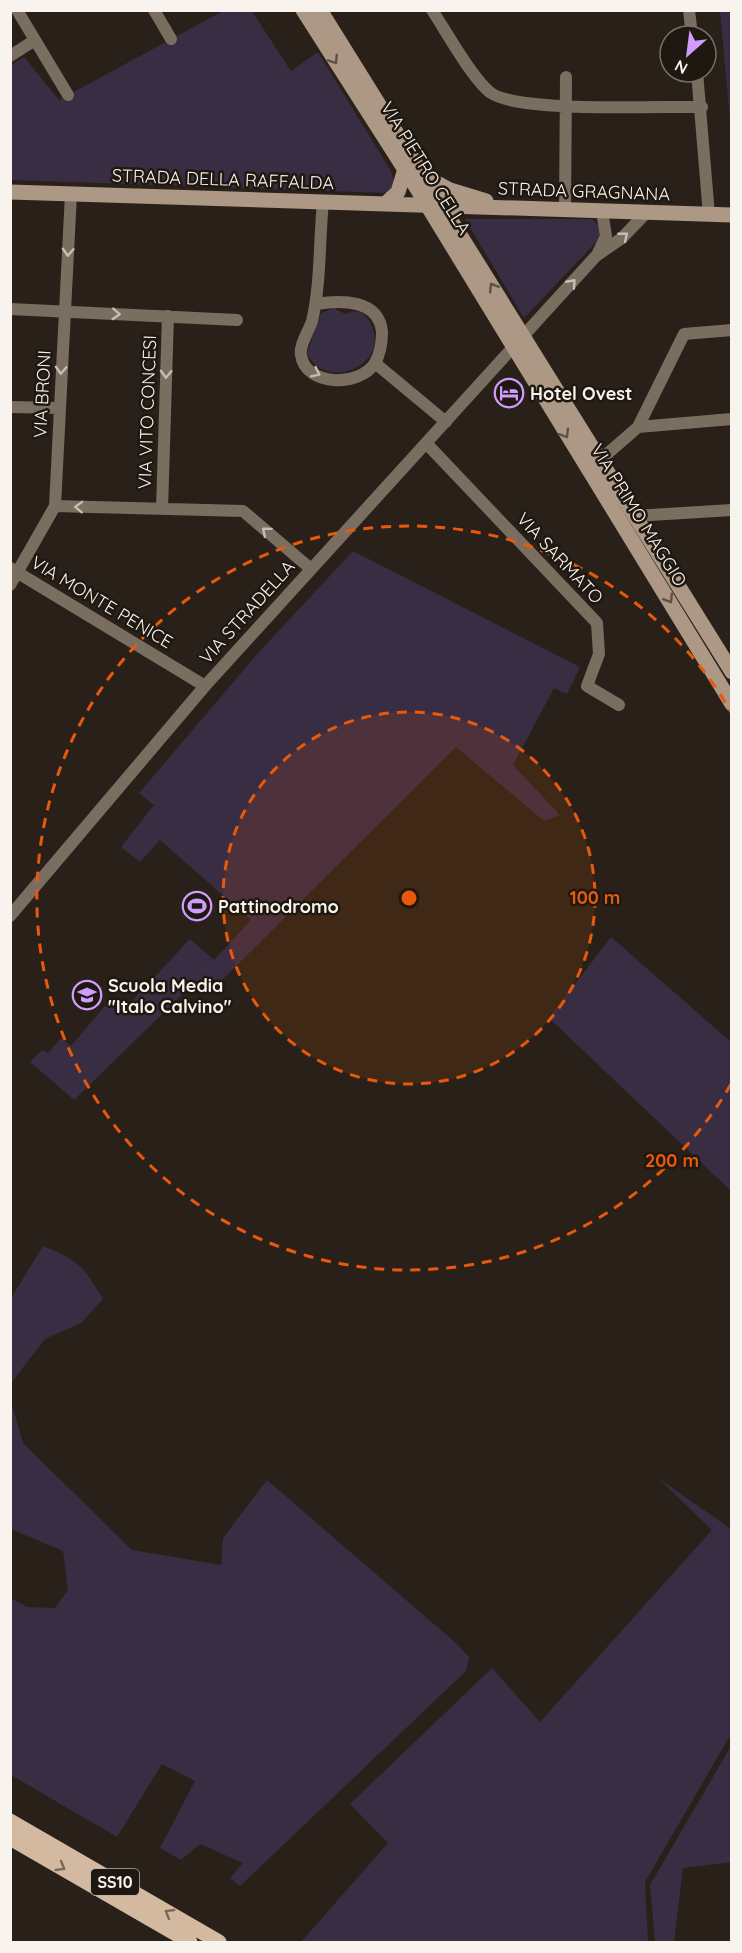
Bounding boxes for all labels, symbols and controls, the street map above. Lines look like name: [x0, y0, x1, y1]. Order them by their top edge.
north arrow: [658, 24, 718, 84]
one-way arrow: [327, 54, 339, 64]
text: N: [671, 56, 691, 79]
street label: VIA PIETRO CELLA: [376, 97, 476, 239]
street label: STRADA DELLA RAFFALDA: [112, 164, 335, 194]
street label: STRADA GRAGNANA: [498, 177, 671, 206]
one-way arrow: [617, 233, 628, 244]
one-way arrow: [61, 248, 74, 257]
one-way arrow: [565, 280, 576, 290]
one-way arrow: [489, 283, 501, 293]
one-way arrow: [111, 307, 120, 320]
street label: VIA VITO CONCESI: [133, 335, 161, 489]
street label: VIA BRONI: [28, 349, 56, 439]
one-way arrow: [55, 365, 68, 374]
one-way arrow: [310, 366, 320, 377]
one-way arrow: [160, 370, 172, 379]
hotel icon: Hotel Ovest: [493, 377, 525, 409]
place label: Hotel Ovest: [530, 382, 632, 405]
one-way arrow: [558, 428, 570, 438]
street label: VIA PRIMO MAGGIO: [586, 440, 692, 590]
one-way arrow: [74, 500, 83, 513]
street label: VIA SARMATO: [512, 507, 608, 609]
one-way arrow: [262, 528, 273, 539]
street label: VIA MONTE PENICE: [27, 551, 177, 653]
street label: VIA STRADELLA: [194, 555, 300, 669]
one-way arrow: [662, 592, 673, 603]
text: 100 m: [570, 886, 620, 909]
centre of rings: [399, 888, 419, 908]
sports icon: Pattinodromo: [181, 890, 213, 922]
place label: Pattinodromo: [218, 895, 339, 918]
place label: Scuola Media "Italo Calvino": [108, 974, 232, 1018]
school or university icon: Scuola Media "Italo Calvino": [71, 979, 103, 1011]
text: 200 m: [645, 1149, 699, 1172]
one-way arrow: [55, 1860, 65, 1872]
road number: SS10: [91, 1869, 139, 1895]
one-way arrow: [165, 1909, 175, 1920]

